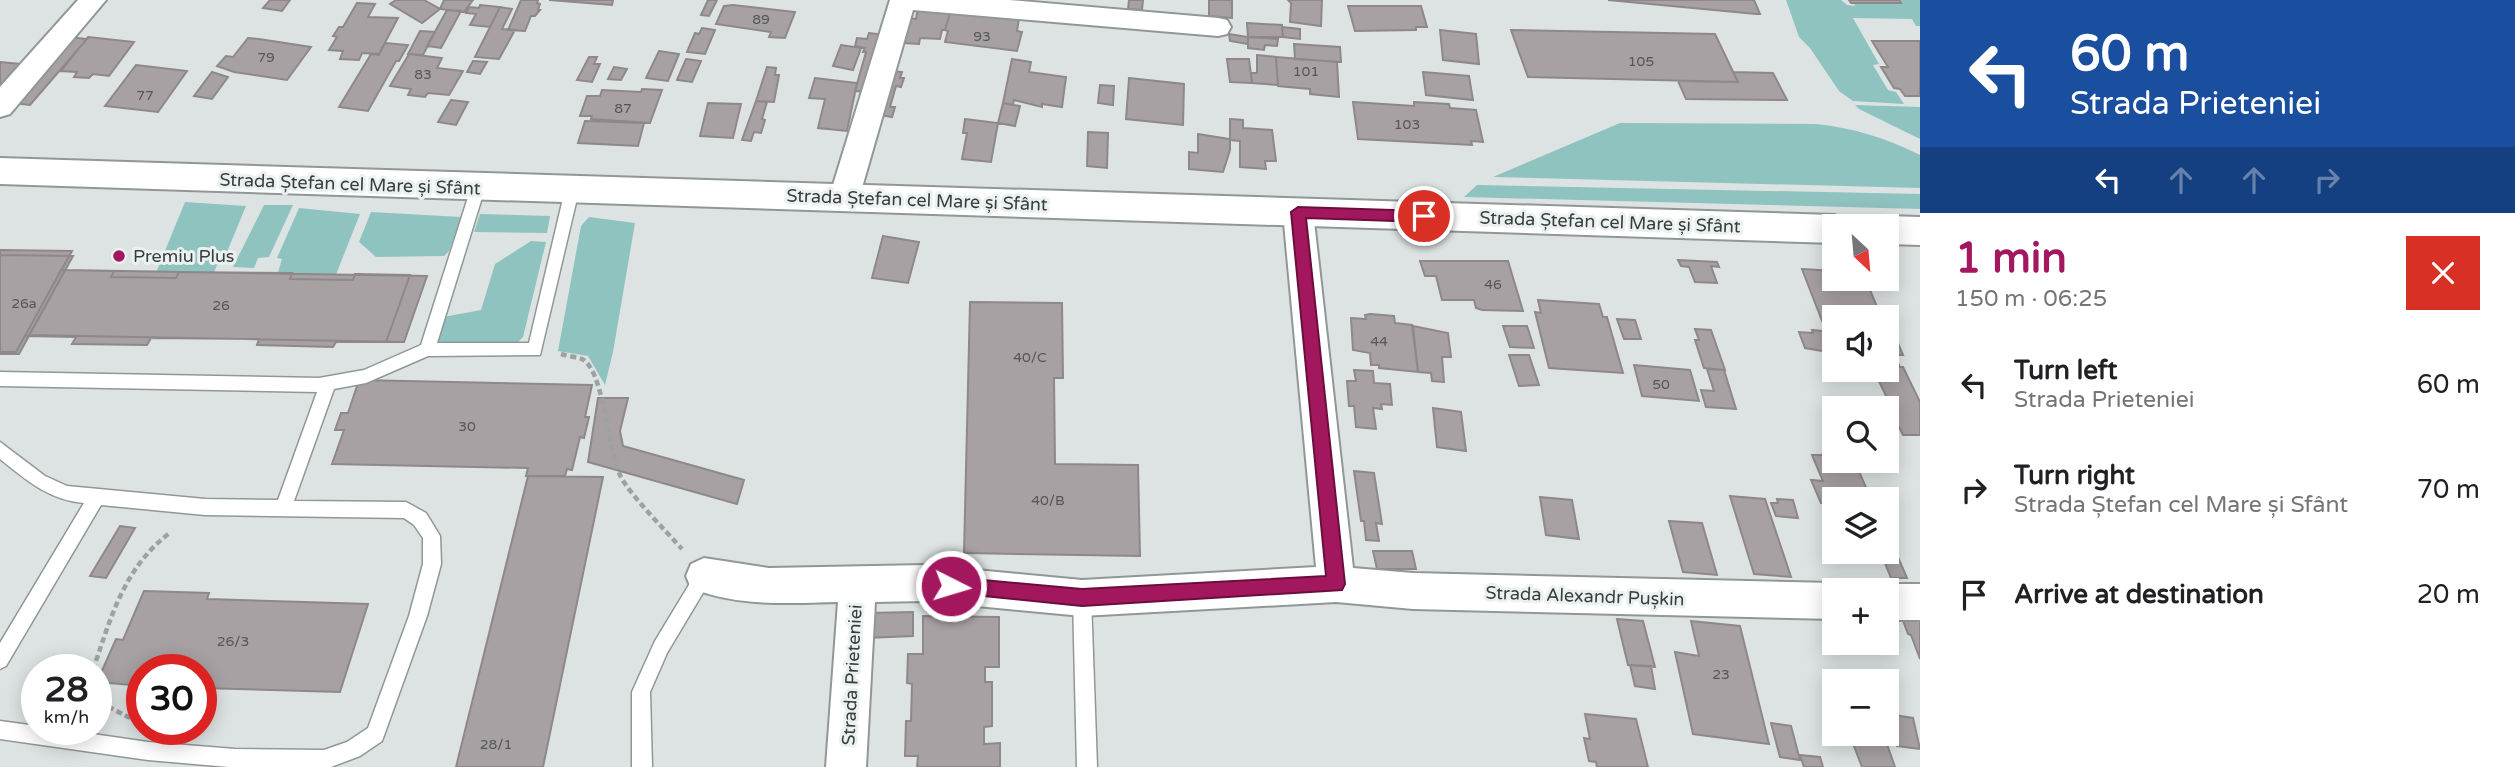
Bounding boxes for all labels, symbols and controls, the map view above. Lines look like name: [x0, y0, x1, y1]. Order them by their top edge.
house number: 89: [752, 11, 770, 28]
text: 60 m: [2070, 25, 2189, 84]
house number: 93: [973, 28, 991, 45]
icon: left: [1955, 28, 2046, 119]
house number: 79: [257, 49, 275, 66]
house number: 105: [1628, 53, 1654, 70]
house number: 101: [1293, 63, 1319, 80]
house number: 83: [414, 66, 432, 83]
text: Strada Prieteniei: [2070, 85, 2321, 123]
house number: 77: [136, 87, 154, 104]
house number: 87: [614, 100, 632, 117]
house number: 103: [1394, 116, 1420, 133]
icon: left: [2089, 161, 2127, 199]
icon: ahead: [2162, 161, 2200, 199]
icon: ahead: [2235, 161, 2273, 199]
icon: right: [2308, 161, 2346, 199]
street label: Strada Ștefan cel Mare și Sfânt: [219, 168, 481, 200]
street label: Strada Ștefan cel Mare și Sfânt: [786, 184, 1048, 216]
pin: [1394, 186, 1454, 246]
icon: arrive: [1405, 197, 1443, 235]
street label: Strada Ștefan cel Mare și Sfânt: [1479, 206, 1741, 238]
north arrow: [1822, 214, 1899, 290]
map controls: [1822, 214, 1899, 746]
text: 1 min: [1955, 233, 2067, 284]
button: close: [2406, 236, 2480, 310]
place label: Premiu Plus: [133, 245, 234, 267]
marker: Premiu Plus: [111, 248, 127, 264]
house number: 46: [1484, 276, 1502, 293]
text: 150 m · 06:25: [1955, 285, 2107, 313]
house number: 26a: [11, 295, 37, 312]
house number: 26: [212, 297, 230, 314]
button: sound: [1822, 305, 1899, 382]
house number: 44: [1370, 333, 1388, 350]
house number: 40/C: [1013, 349, 1047, 366]
text: Turn left: [2014, 355, 2117, 386]
icon: left: [1955, 366, 1993, 404]
text: 60 m: [2417, 369, 2480, 400]
house number: 50: [1652, 376, 1670, 393]
text: Strada Prieteniei: [2014, 386, 2195, 414]
button: search: [1822, 396, 1899, 473]
house number: 30: [458, 418, 476, 435]
text: Turn right: [2014, 460, 2135, 491]
icon: right: [1955, 471, 1993, 509]
text: 70 m: [2417, 474, 2480, 505]
button: layers: [1822, 487, 1899, 564]
text: Strada Ștefan cel Mare și Sfânt: [2014, 491, 2348, 519]
house number: 40/B: [1031, 492, 1065, 509]
position arrow: [914, 549, 988, 623]
icon: arrive: [1955, 576, 1993, 614]
button: +: [1822, 578, 1899, 655]
text: Arrive at destination: [2014, 579, 2264, 610]
text: 20 m: [2417, 579, 2480, 610]
street label: Strada Alexandr Pușkin: [1485, 582, 1685, 610]
street label: Strada Prieteniei: [837, 604, 867, 746]
house number: 26/3: [217, 633, 249, 650]
speed limit sign: 30: [126, 654, 217, 745]
house number: 23: [1712, 666, 1730, 683]
text: 28: [45, 669, 88, 711]
button: −: [1822, 669, 1899, 746]
text: km/h: [44, 706, 89, 728]
house number: 28/1: [480, 736, 512, 753]

